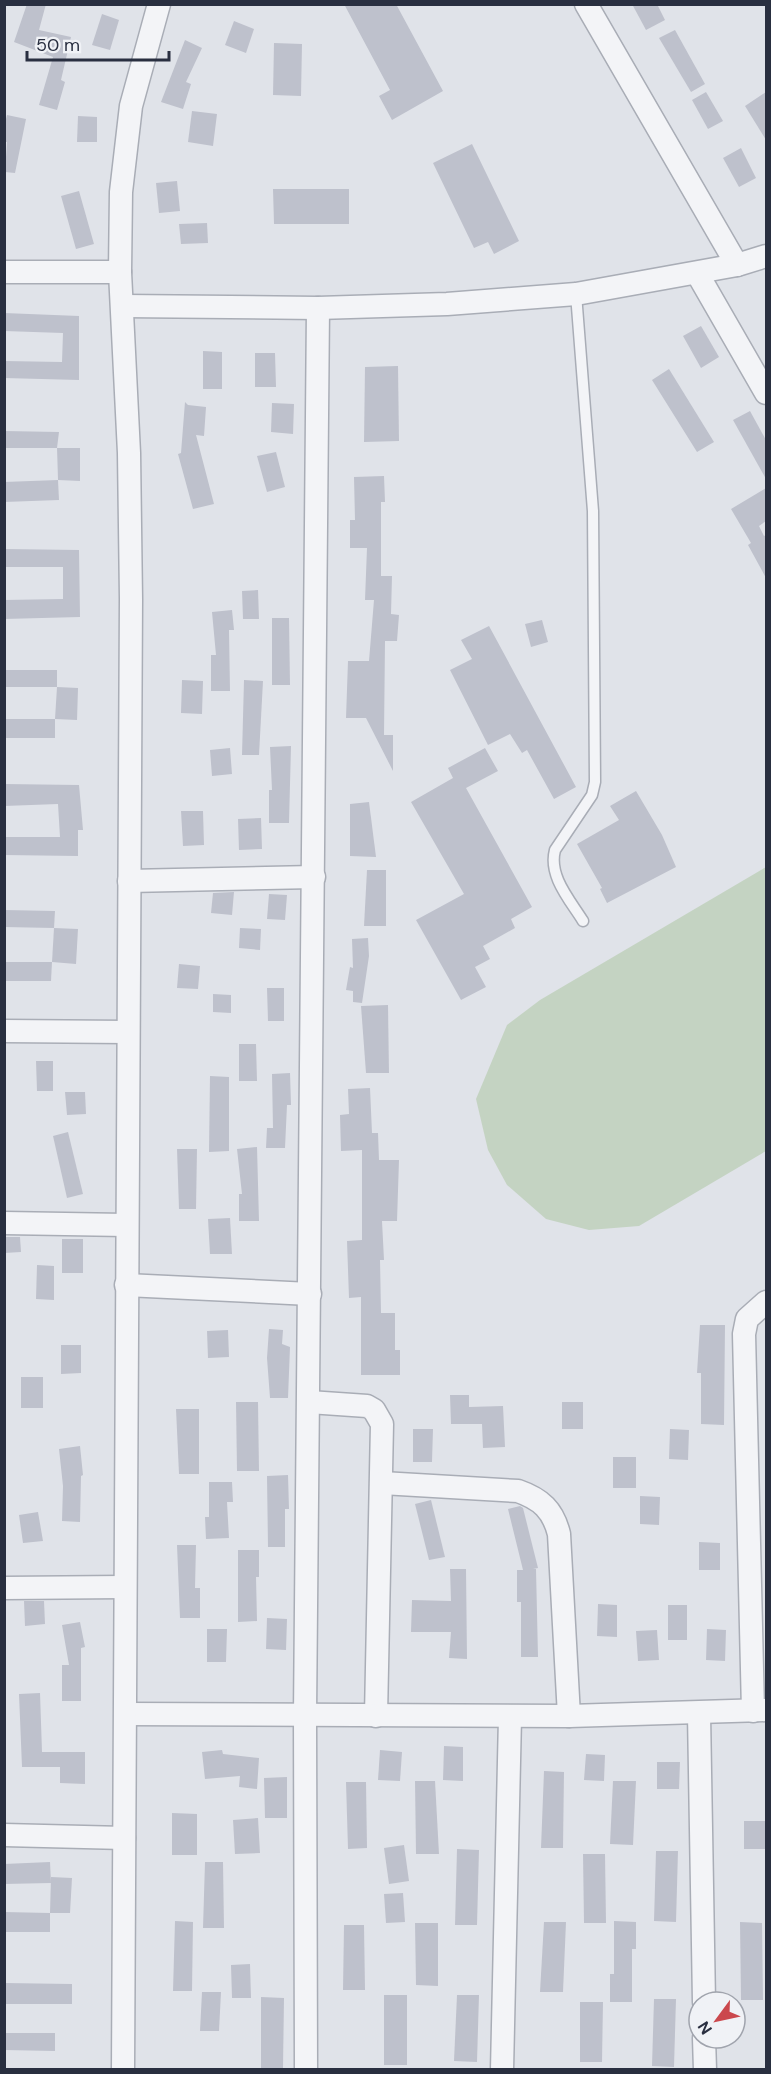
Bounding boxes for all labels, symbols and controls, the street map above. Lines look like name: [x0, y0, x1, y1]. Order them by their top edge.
scale bar: [27, 24, 170, 62]
text: 50 m: [36, 33, 80, 57]
north arrow: [687, 1990, 747, 2050]
text: N: [693, 2017, 717, 2039]

